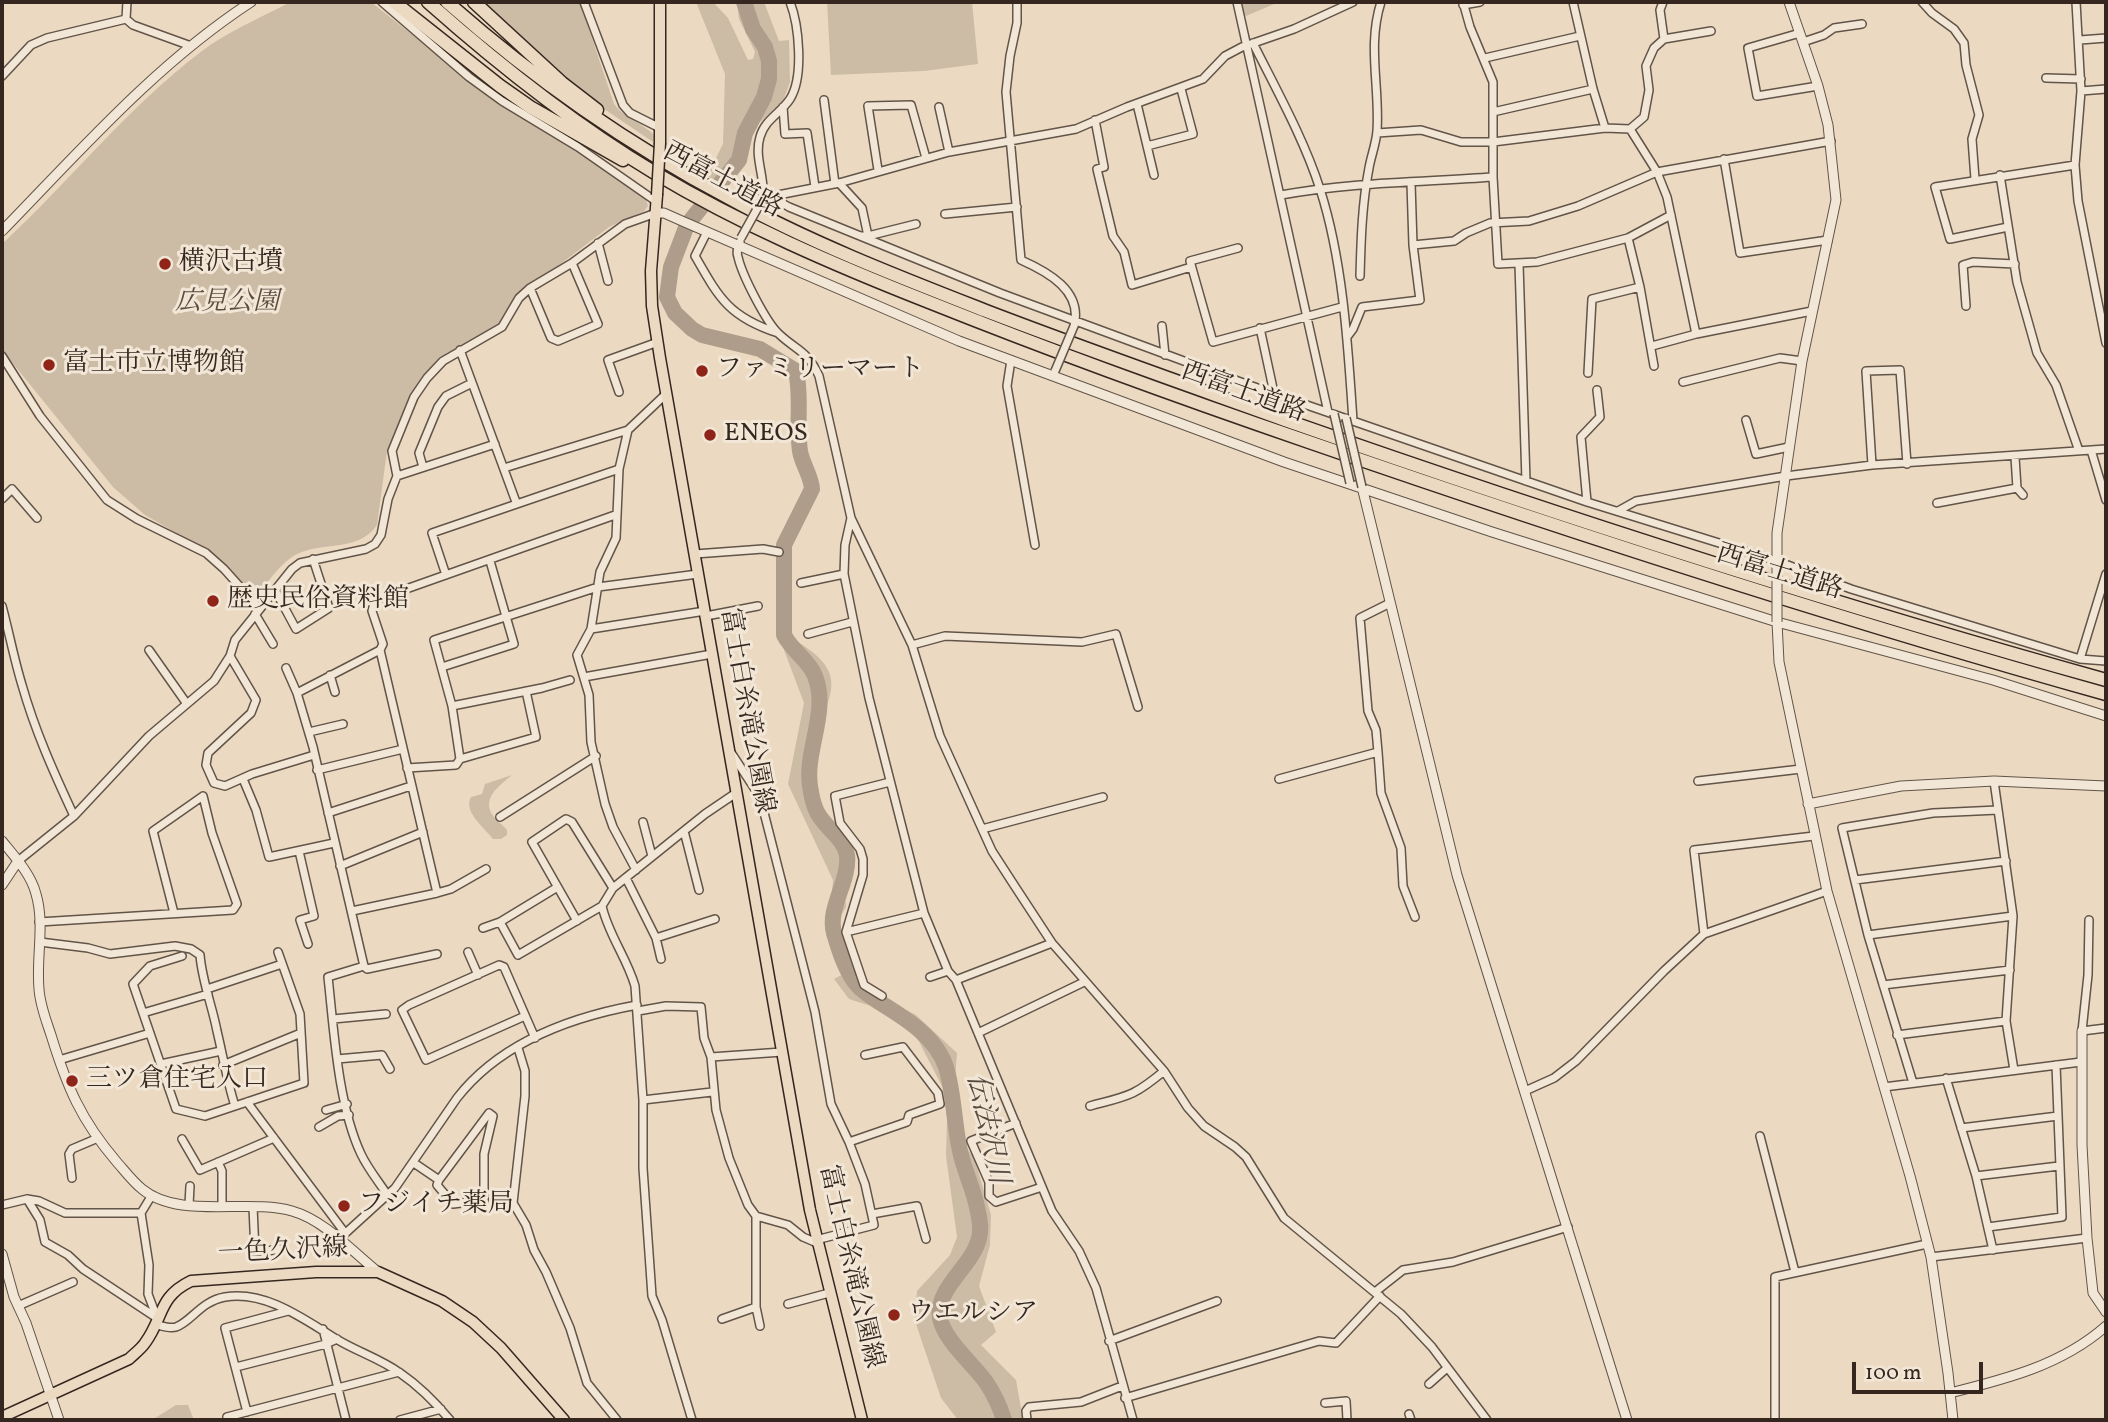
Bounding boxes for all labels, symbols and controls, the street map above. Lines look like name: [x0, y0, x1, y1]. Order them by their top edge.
street label: 西富士道路: [657, 138, 787, 226]
place label: 横沢古墳: [179, 248, 283, 280]
marker: 横沢古墳: [157, 256, 173, 272]
park label: 広見公園: [175, 288, 279, 320]
place label: 富士市立博物館: [63, 349, 245, 381]
place label: ファミリーマート: [716, 355, 924, 387]
marker: 富士市立博物館: [41, 357, 57, 373]
street label: 西富士道路: [1177, 357, 1309, 431]
marker: ファミリーマート: [694, 363, 710, 379]
place label: ENEOS: [724, 419, 808, 451]
marker: ENEOS: [702, 427, 718, 443]
street label: 西富士道路: [1712, 540, 1846, 608]
place label: 歴史民俗資料館: [227, 585, 409, 617]
marker: 歴史民俗資料館: [205, 593, 221, 609]
street label: 富士白糸滝公園線: [712, 606, 778, 816]
place label: 三ツ倉住宅入口: [86, 1065, 268, 1097]
water label: 伝法沢川: [957, 1071, 1013, 1187]
marker: 三ツ倉住宅入口: [64, 1073, 80, 1089]
street label: 富士白糸滝公園線: [810, 1162, 888, 1372]
place label: フジイチ薬局: [358, 1190, 514, 1222]
marker: フジイチ薬局: [336, 1198, 352, 1214]
street label: 一色久沢線: [217, 1234, 349, 1272]
place label: ウエルシア: [908, 1299, 1038, 1331]
marker: ウエルシア: [886, 1307, 902, 1323]
scale bar: [1856, 1348, 1987, 1392]
text: 100 m: [1865, 1359, 1922, 1388]

